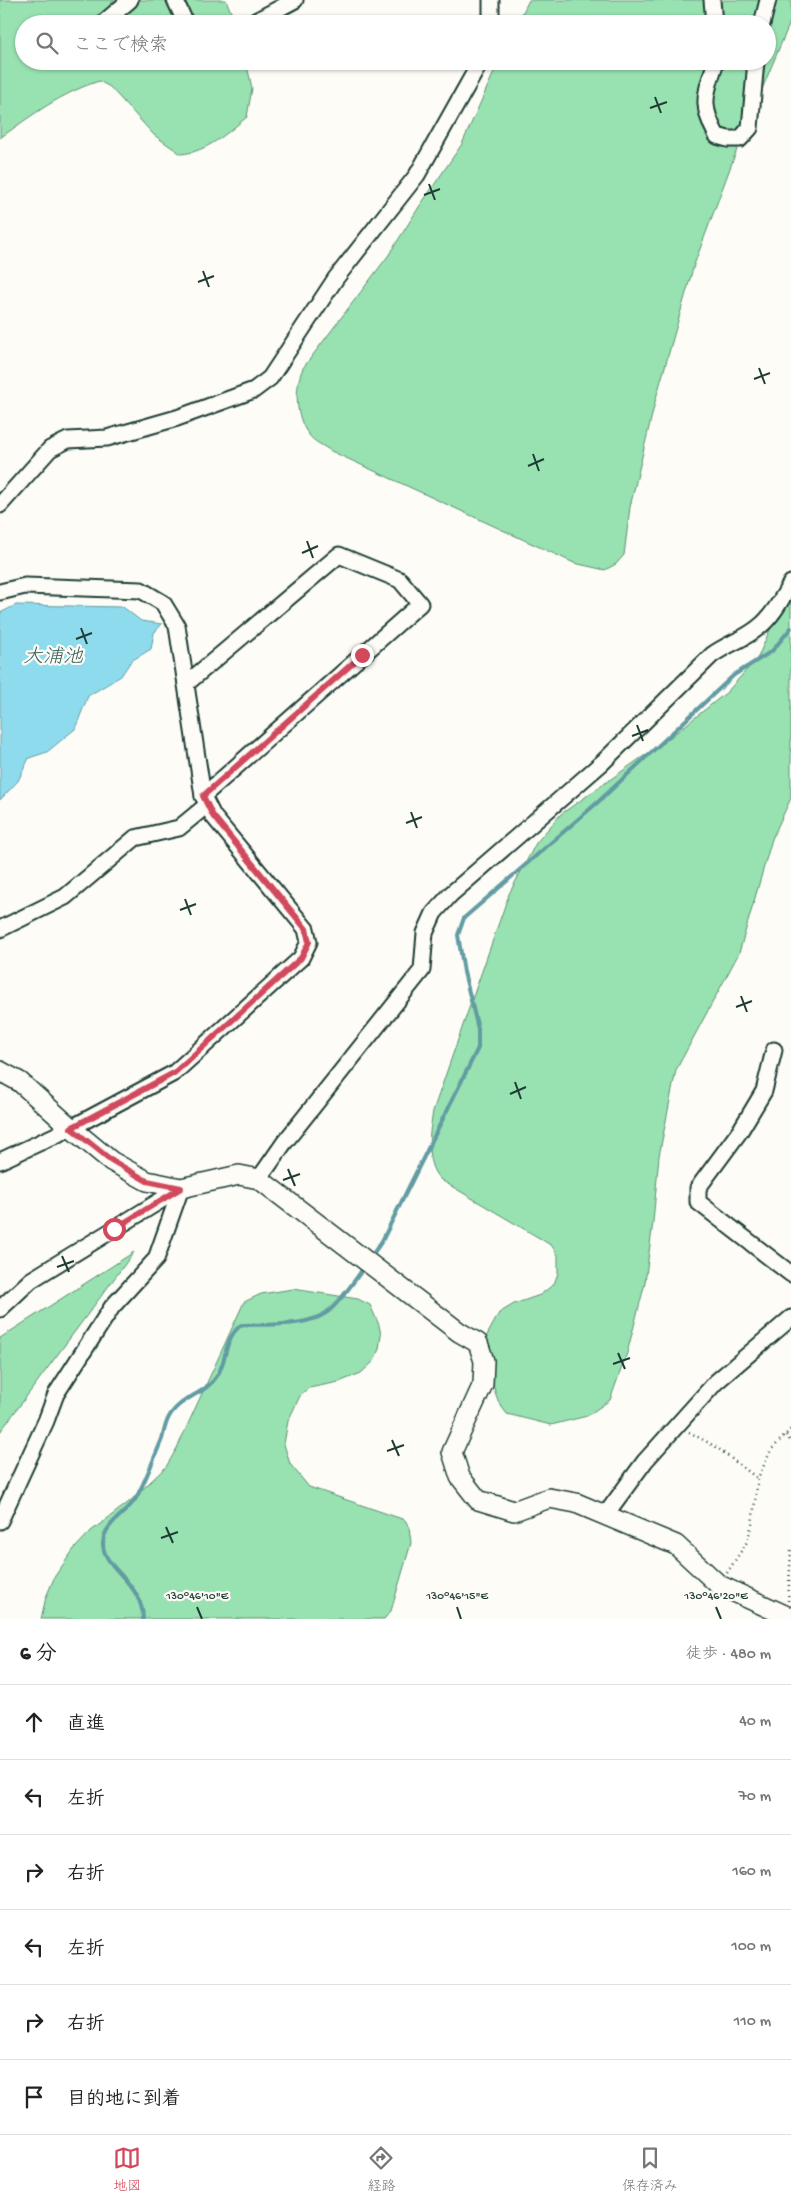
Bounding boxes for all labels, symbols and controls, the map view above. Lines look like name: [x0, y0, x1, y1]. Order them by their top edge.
search box: [15, 15, 776, 70]
icon: search: [33, 29, 61, 57]
text: ここで検索: [73, 35, 168, 58]
route end: [351, 644, 374, 667]
water label: 大浦池: [23, 646, 84, 670]
route start: [103, 1218, 126, 1241]
text: 130°46'10"E: [165, 1590, 229, 1604]
text: 130°46'15"E: [425, 1590, 488, 1604]
text: 130°46'20"E: [683, 1590, 748, 1604]
text: 6 分: [20, 1643, 57, 1668]
text: 徒歩 · 480 m: [686, 1646, 771, 1665]
icon: ahead: [20, 1708, 48, 1736]
text: 40 m: [739, 1713, 771, 1732]
text: 直進: [67, 1714, 105, 1737]
icon: left: [20, 1783, 48, 1811]
text: 70 m: [738, 1788, 771, 1807]
text: 左折: [67, 1789, 105, 1812]
icon: right: [20, 1858, 48, 1886]
text: 160 m: [732, 1863, 771, 1882]
text: 右折: [67, 1864, 105, 1887]
icon: left: [20, 1933, 48, 1961]
text: 100 m: [731, 1938, 771, 1957]
text: 左折: [67, 1939, 105, 1962]
icon: right: [20, 2008, 48, 2036]
text: 110 m: [734, 2013, 771, 2032]
text: 右折: [67, 2014, 105, 2037]
icon: arrive: [20, 2083, 48, 2111]
text: 目的地に到着: [67, 2089, 181, 2112]
tab: 地図: [113, 2144, 141, 2196]
tab: 経路: [367, 2144, 395, 2196]
tab: 保存済み: [622, 2144, 678, 2196]

